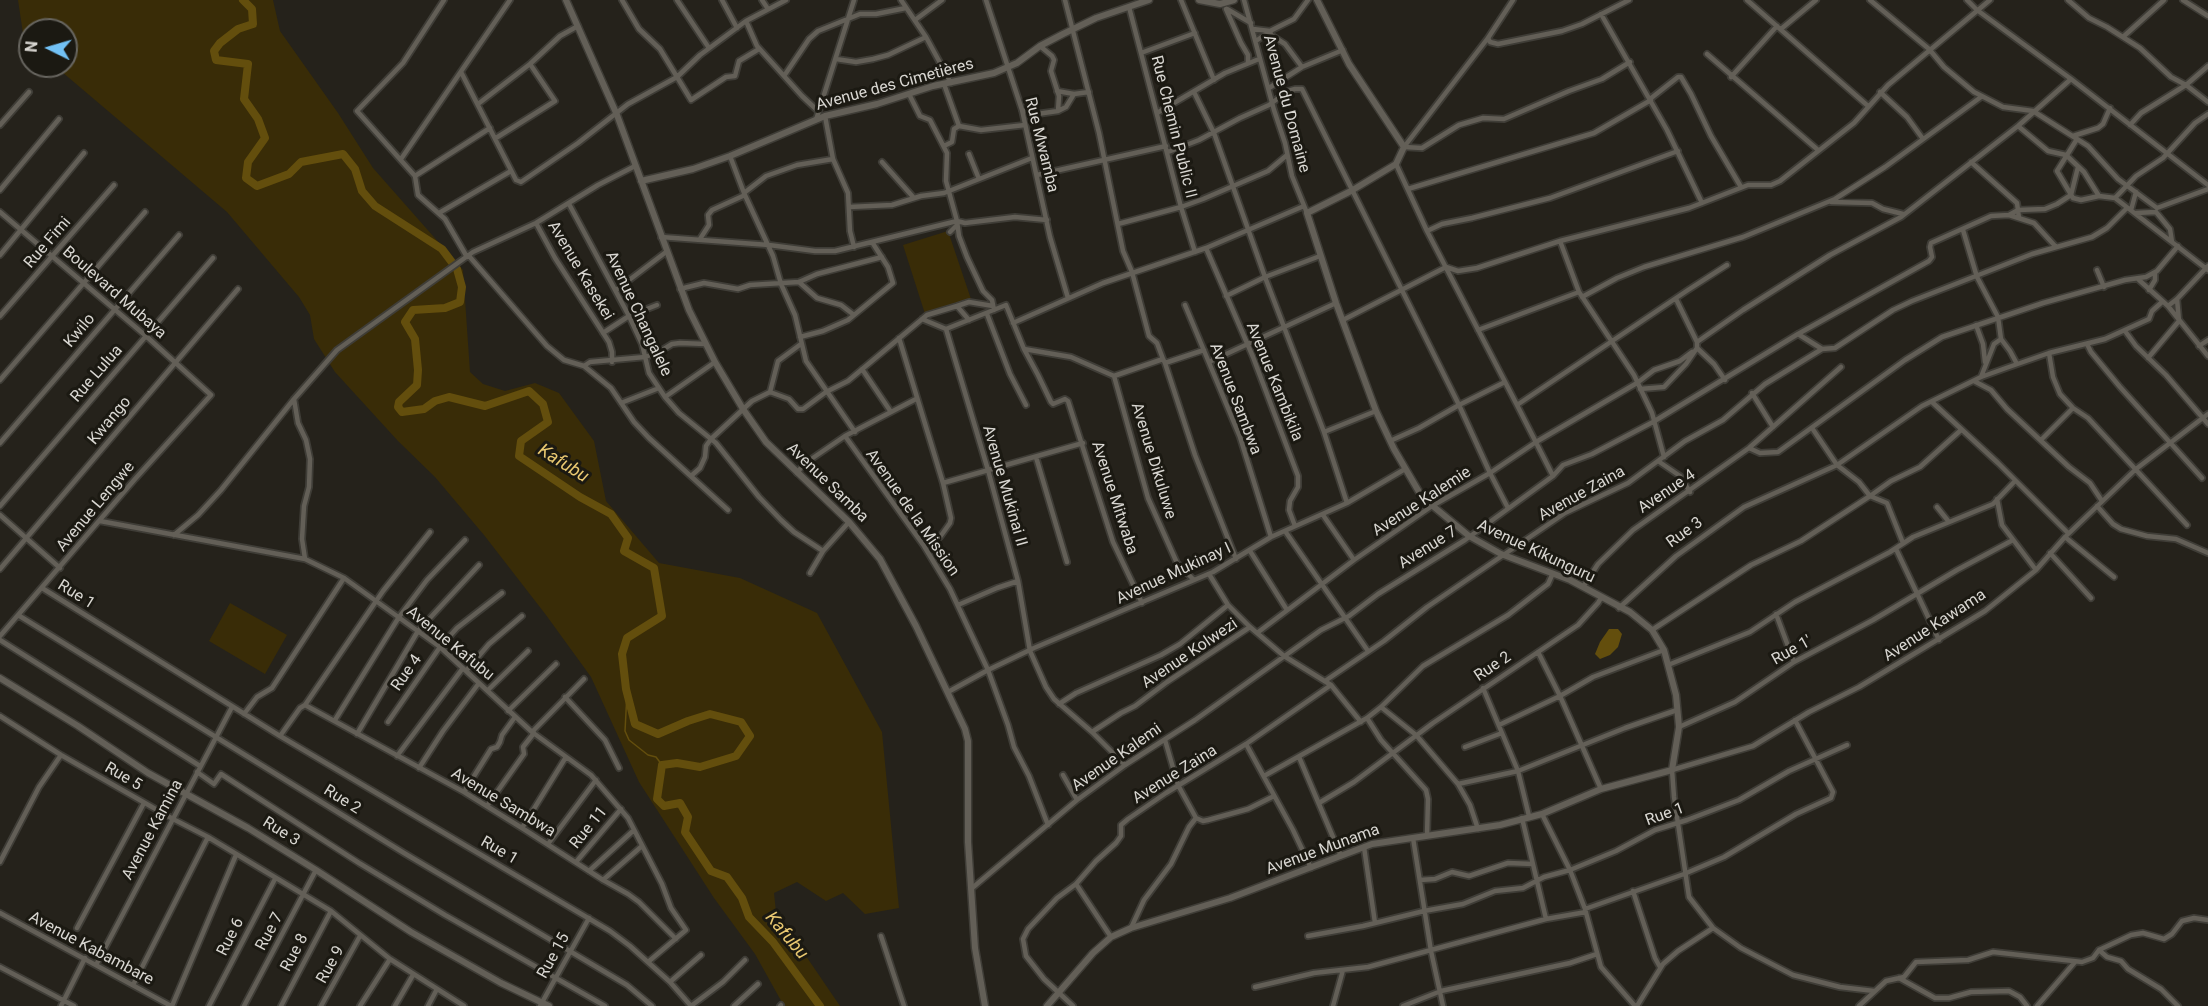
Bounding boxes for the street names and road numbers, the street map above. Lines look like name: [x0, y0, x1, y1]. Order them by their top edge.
street label: Avenue du Domaine: [1258, 33, 1314, 175]
street label: Rue Chemin Public II: [1146, 54, 1200, 200]
street label: Avenue des Cimetières: [814, 55, 976, 115]
street label: Rue Mwamba: [1020, 95, 1062, 195]
street label: Rue Fimi: [20, 213, 76, 273]
street label: Avenue Kasekei: [543, 218, 617, 324]
street label: Boulevard Mubaya: [58, 243, 170, 343]
street label: Avenue Changalele: [601, 249, 675, 379]
street label: Kwilo: [60, 310, 100, 352]
street label: Avenue Kambikila: [1241, 320, 1307, 444]
street label: Avenue Sambwa: [1205, 340, 1265, 458]
street label: Rue Lulua: [67, 341, 127, 407]
street label: Kwango: [84, 393, 136, 449]
street label: Avenue Dikuluwe: [1126, 400, 1180, 522]
street label: Avenue Mukinai II: [978, 423, 1030, 549]
street label: Avenue Samba: [782, 439, 872, 527]
street label: Avenue Mitwaba: [1087, 439, 1141, 557]
street label: Avenue de la Mission: [861, 446, 963, 580]
street label: Avenue Lengwe: [53, 458, 139, 556]
street label: Avenue Zaina: [1535, 462, 1629, 526]
street label: Avenue Kalemie: [1369, 463, 1475, 541]
street label: Avenue 4: [1635, 466, 1699, 518]
street label: Rue 3: [1663, 513, 1707, 553]
street label: Avenue Kikunguru: [1474, 516, 1598, 588]
street label: Avenue 7: [1395, 523, 1461, 573]
street label: Avenue Mukinay I: [1114, 539, 1234, 609]
street label: Rue 1: [54, 576, 98, 614]
street label: Avenue Kawama: [1880, 586, 1990, 666]
street label: Avenue Kafubu: [402, 603, 498, 685]
street label: Avenue Kolwezi: [1138, 615, 1242, 693]
street label: Rue 1': [1769, 632, 1815, 670]
street label: Rue 2: [1471, 648, 1515, 686]
street label: Rue 4: [388, 651, 426, 695]
street label: Avenue Kalemi: [1068, 720, 1166, 796]
street label: Avenue Zaina: [1129, 741, 1221, 809]
street label: Rue 5: [101, 759, 145, 795]
street label: Avenue Sambwa: [447, 764, 559, 842]
street label: Avenue Kamina: [119, 777, 187, 883]
street label: Rue 2: [320, 781, 364, 819]
street label: Rue 1: [1643, 799, 1687, 831]
street label: Rue 11: [566, 803, 612, 853]
street label: Rue 3: [259, 813, 303, 851]
street label: Avenue Munama: [1264, 821, 1382, 879]
street label: Rue 1: [477, 833, 521, 869]
street label: Avenue Kabambare: [25, 908, 157, 990]
street label: Rue 7: [252, 910, 288, 954]
street label: Rue 6: [213, 915, 249, 959]
street label: Rue 15: [534, 930, 574, 982]
street label: Rue 8: [277, 931, 313, 975]
street label: Rue 9: [313, 943, 349, 987]

